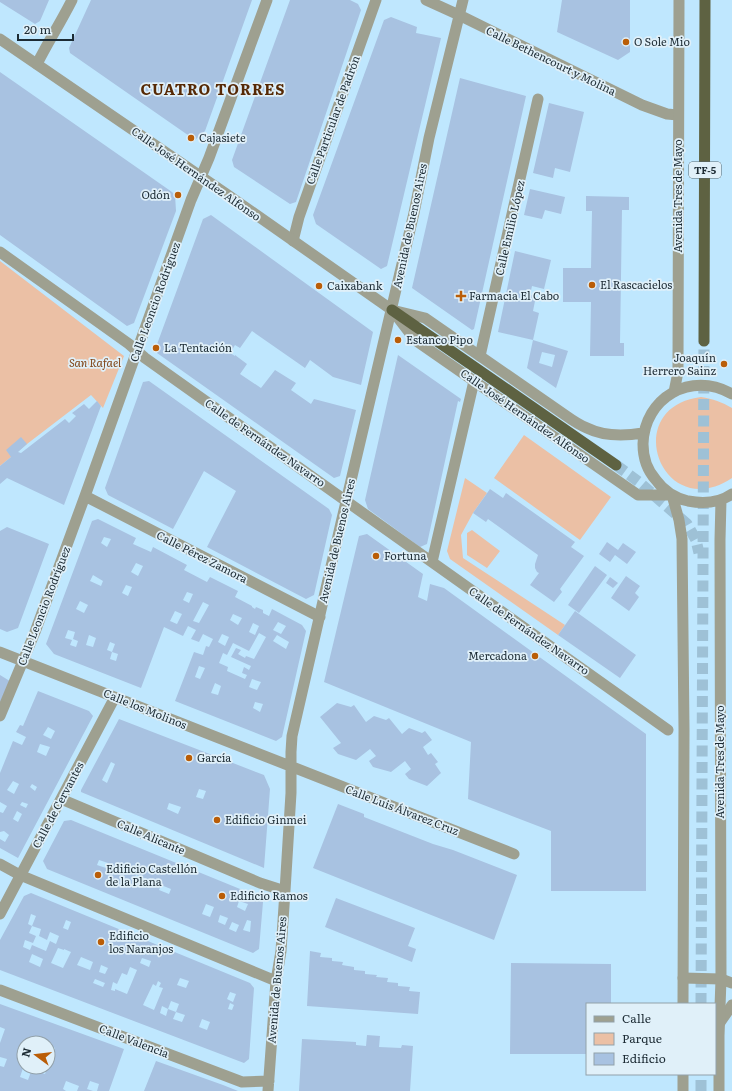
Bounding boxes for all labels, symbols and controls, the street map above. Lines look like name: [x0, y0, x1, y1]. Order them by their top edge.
scale bar: [18, 16, 73, 42]
text: 20 m: [24, 20, 51, 38]
street label: Calle Bethencourt y Molina: [484, 22, 619, 99]
place label: O Sole Mio: [634, 33, 690, 49]
marker: O Sole Mio: [621, 37, 631, 47]
street label: Calle Particular de Padrón: [301, 53, 363, 186]
district label: CUATRO TORRES: [141, 77, 285, 100]
street label: Calle José Hernández Alfonso: [129, 122, 264, 224]
place label: Cajasiete: [199, 129, 246, 145]
marker: Cajasiete: [186, 133, 196, 143]
street label: Avenida Tres de Mayo: [669, 139, 685, 253]
street label: Avenida de Buenos Aires: [388, 162, 430, 290]
road number: TF-5: [689, 162, 721, 178]
street label: Calle Emilio López: [490, 178, 528, 277]
place label: Odón: [141, 186, 170, 202]
marker: Odón: [173, 190, 183, 200]
street label: Calle Leoncio Rodríguez: [125, 239, 183, 364]
place label: El Rascacielos: [600, 276, 672, 292]
place label: Caixabank: [327, 277, 383, 293]
marker: El Rascacielos: [587, 280, 597, 290]
marker: Caixabank: [314, 281, 324, 291]
place label: Farmacia El Cabo: [469, 287, 559, 303]
marker: Farmacia El Cabo: [456, 291, 466, 301]
place label: Estanco Pipo: [406, 331, 473, 347]
marker: Estanco Pipo: [393, 335, 403, 345]
place label: La Tentación: [164, 339, 232, 355]
marker: La Tentación: [151, 343, 161, 353]
place label: Joaquín Herrero Sainz: [643, 349, 717, 378]
park label: San Rafael: [69, 354, 122, 370]
marker: Joaquín Herrero Sainz: [719, 359, 729, 369]
street label: Calle José Hernández Alfonso: [458, 364, 593, 466]
street label: Calle de Fernández Navarro: [202, 394, 329, 490]
street label: Avenida de Buenos Aires: [314, 477, 358, 605]
street label: Calle Pérez Zamora: [154, 526, 251, 586]
street label: Calle Leoncio Rodríguez: [13, 543, 73, 668]
place label: Fortuna: [384, 547, 426, 563]
marker: Fortuna: [371, 551, 381, 561]
street label: Calle de Fernández Navarro: [466, 582, 593, 678]
place label: Mercadona: [468, 647, 527, 663]
marker: Mercadona: [530, 651, 540, 661]
street label: Calle los Molinos: [101, 684, 189, 732]
street label: Avenida Tres de Mayo: [711, 705, 727, 819]
place label: García: [197, 749, 231, 765]
marker: García: [184, 753, 194, 763]
street label: Calle de Cervantes: [28, 758, 87, 851]
street label: Calle Luis Álvarez Cruz: [343, 780, 462, 838]
place label: Edificio Ginmei: [225, 811, 307, 827]
street label: Calle Alicante: [115, 815, 188, 858]
marker: Edificio Ginmei: [212, 815, 222, 825]
place label: Edificio Castellón de la Plana: [106, 860, 197, 889]
marker: Edificio Castellón de la Plana: [93, 870, 103, 880]
place label: Edificio Ramos: [230, 887, 308, 903]
marker: Edificio Ramos: [217, 891, 227, 901]
street label: Avenida de Buenos Aires: [262, 916, 290, 1044]
place label: Edificio los Naranjos: [109, 927, 173, 956]
marker: Edificio los Naranjos: [96, 937, 106, 947]
legend: [586, 1003, 716, 1075]
text: Calle: [622, 1009, 651, 1027]
street label: Calle Valencia: [97, 1019, 172, 1061]
text: Parque: [622, 1029, 662, 1047]
north arrow: [16, 1035, 56, 1075]
text: N: [16, 1046, 34, 1059]
text: Edificio: [622, 1049, 666, 1067]

